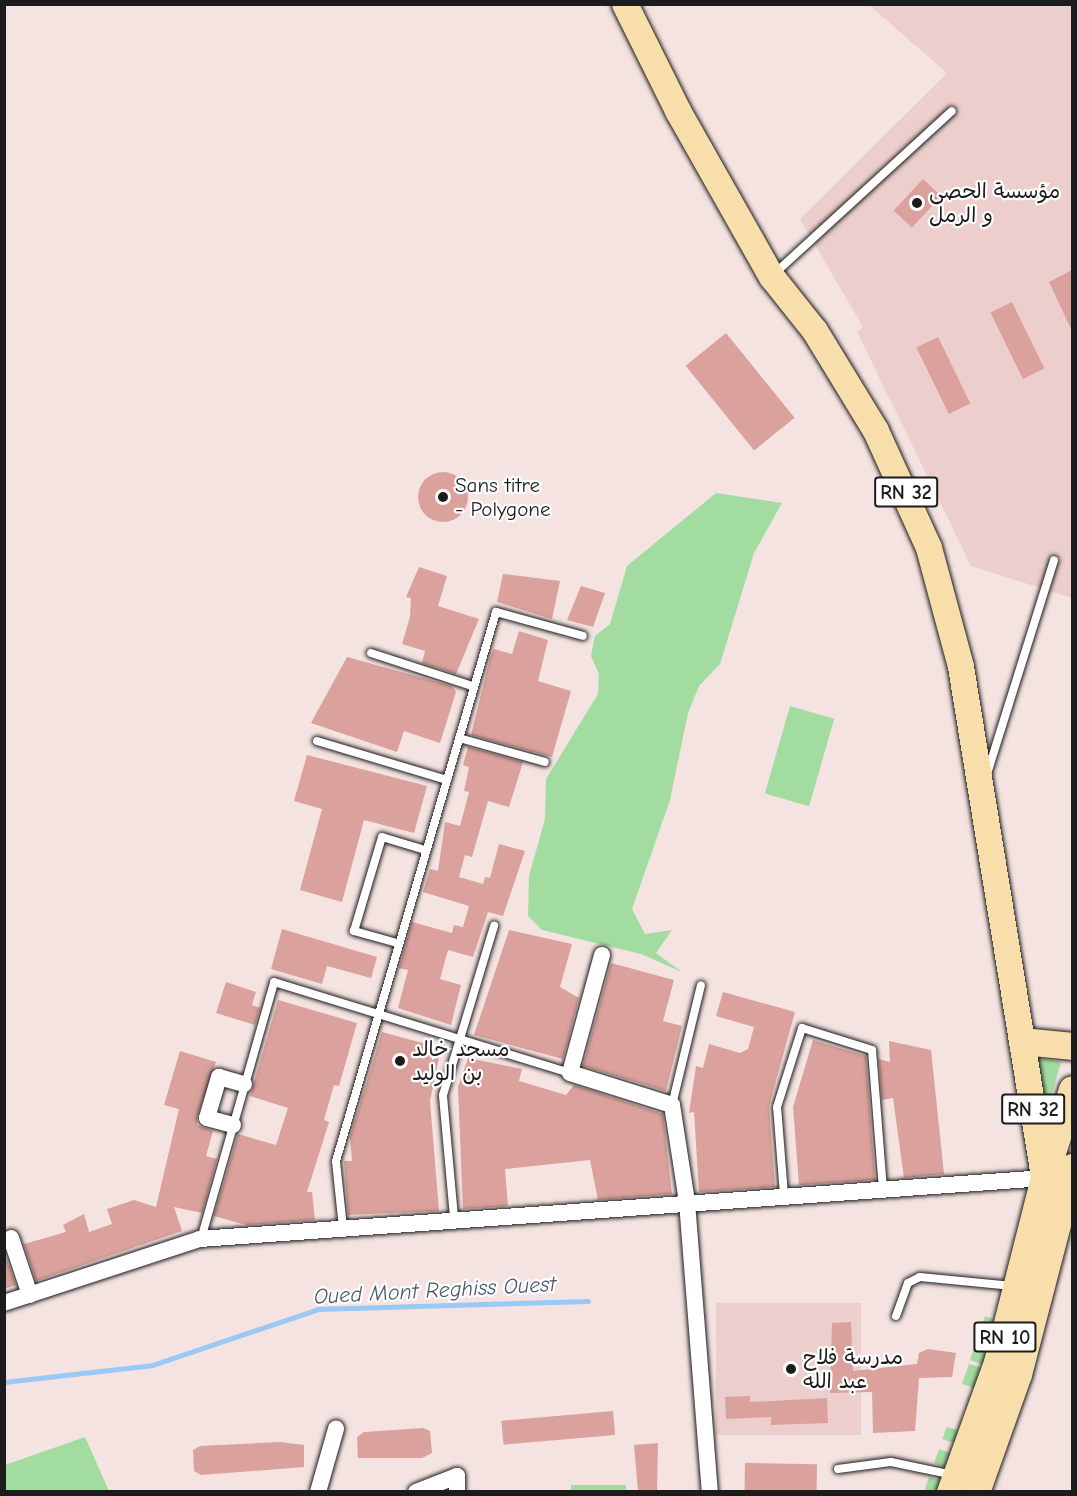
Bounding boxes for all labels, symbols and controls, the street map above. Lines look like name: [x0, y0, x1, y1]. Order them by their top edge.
place label: مؤسسة الحصى و الرمل: [929, 178, 1060, 228]
marker: مؤسسة الحصى و الرمل: [910, 196, 924, 210]
place label: Sans titre - Polygone: [455, 472, 550, 522]
road number: RN 32: [873, 475, 939, 509]
marker: Sans titre - Polygone: [436, 490, 450, 504]
place label: مسجد خالد بن الوليد: [412, 1036, 510, 1086]
marker: مسجد خالد بن الوليد: [393, 1054, 407, 1068]
road number: RN 32: [1000, 1092, 1066, 1126]
water label: Oued Mont Reghiss Ouest: [313, 1271, 557, 1311]
road number: RN 10: [972, 1320, 1038, 1354]
place label: مدرسة فلاح عبد الله: [803, 1344, 903, 1394]
marker: مدرسة فلاح عبد الله: [784, 1362, 798, 1376]

